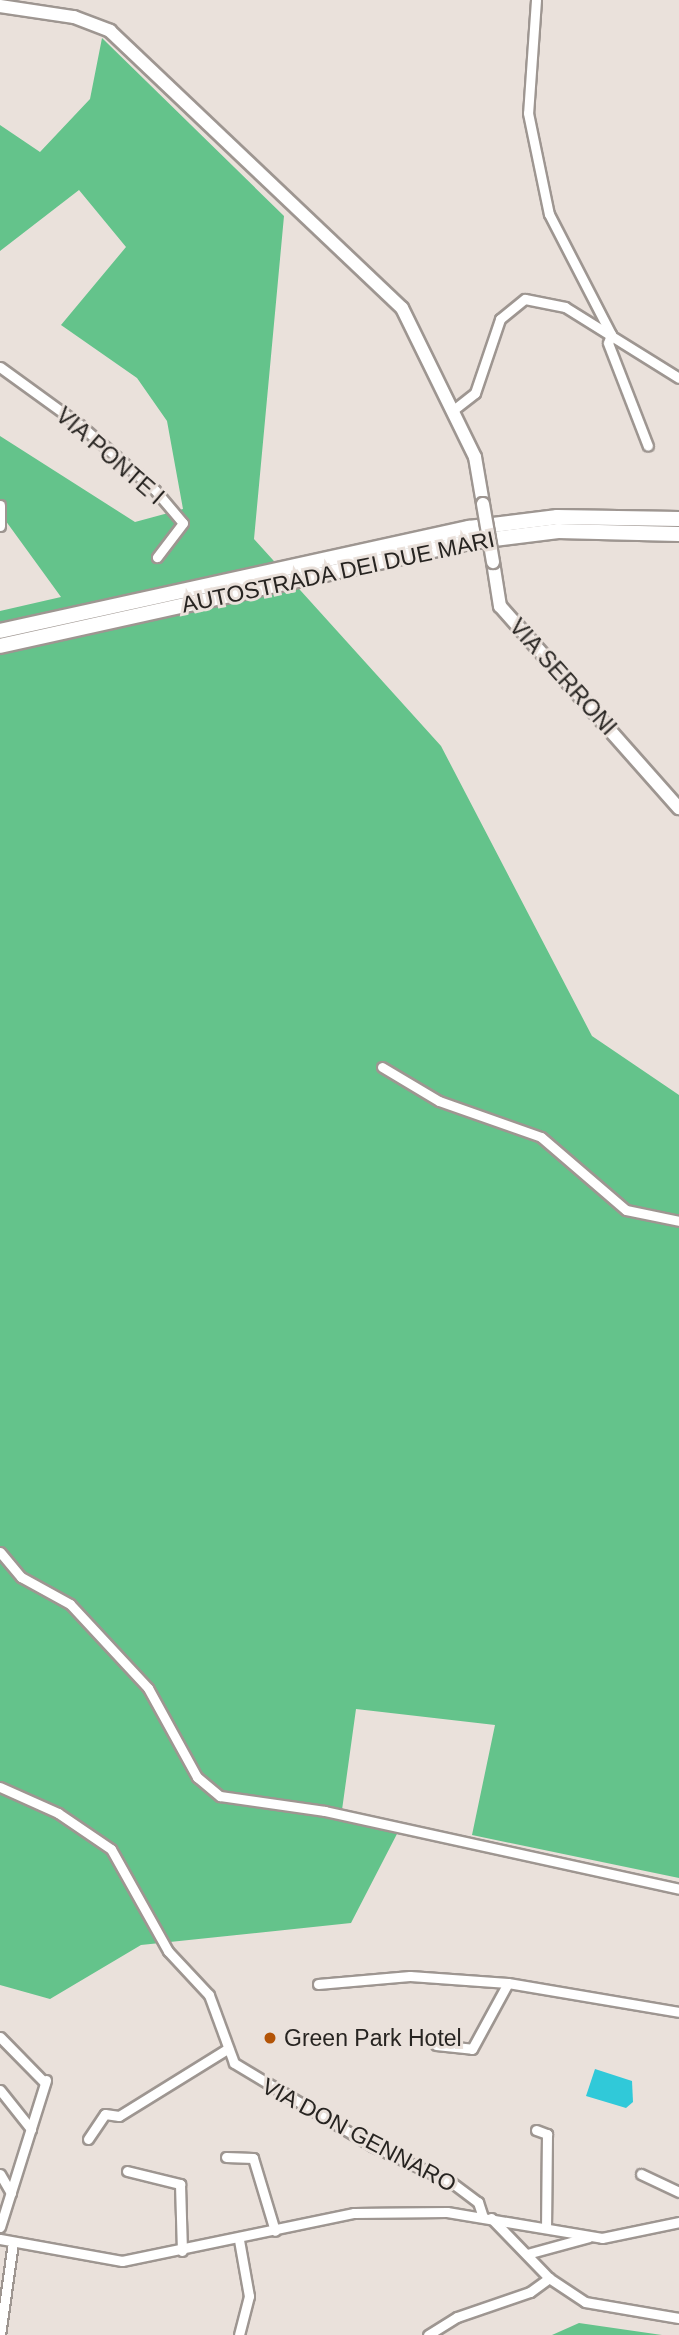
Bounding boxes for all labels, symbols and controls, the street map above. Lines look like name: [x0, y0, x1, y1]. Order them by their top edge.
street label: VIA PONTE I: [50, 401, 170, 511]
street label: AUTOSTRADA DEI DUE MARI: [178, 525, 498, 619]
street label: VIA SERRONI: [503, 613, 623, 741]
place label: Green Park Hotel: [284, 2024, 462, 2052]
marker: Green Park Hotel: [262, 2030, 278, 2046]
street label: VIA DON GENNARO: [257, 2072, 461, 2198]

